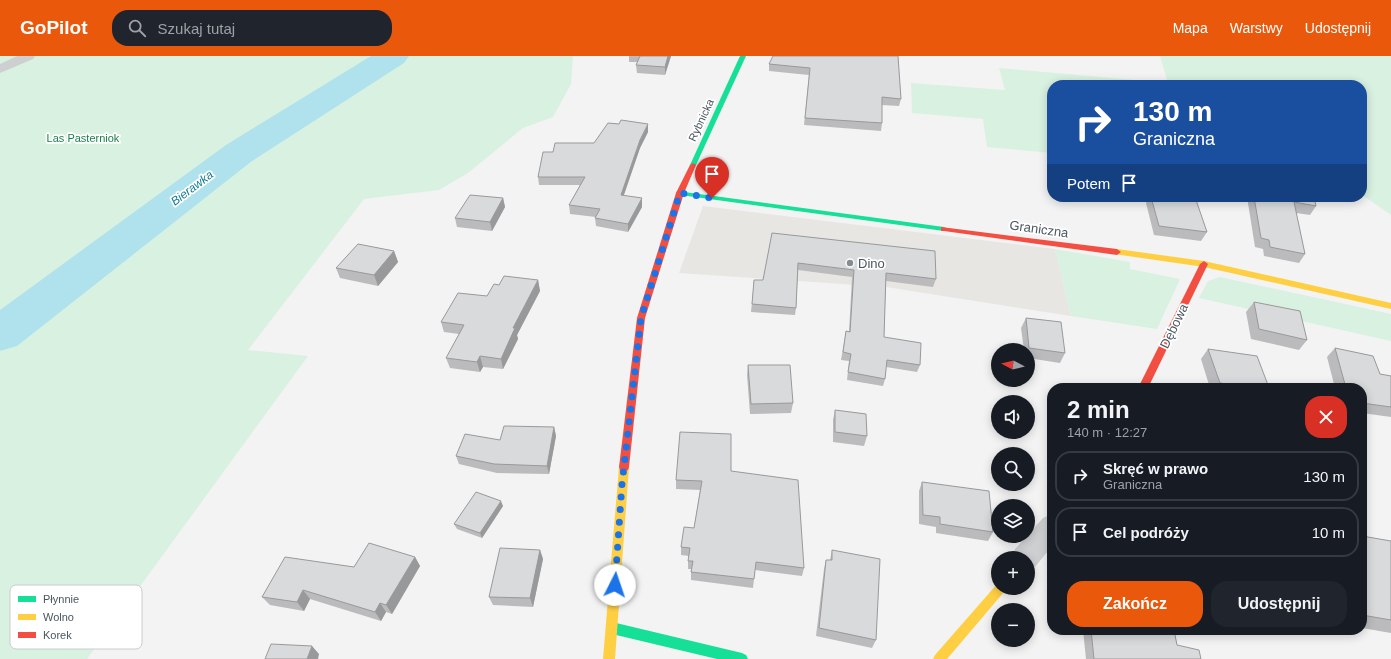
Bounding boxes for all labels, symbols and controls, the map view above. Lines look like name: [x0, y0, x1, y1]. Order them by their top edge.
search box: [112, 10, 392, 46]
text: GoPilot: [20, 17, 88, 38]
icon: search: [126, 17, 148, 39]
text: Szukaj tutaj: [158, 20, 235, 37]
text: Mapa: [1173, 20, 1208, 36]
text: Warstwy: [1230, 20, 1283, 36]
text: Udostępnij: [1305, 20, 1371, 36]
street label: Rybnicka: [686, 96, 716, 143]
icon: right: [1067, 96, 1119, 148]
text: 130 m: [1133, 96, 1212, 127]
text: Graniczna: [1133, 129, 1215, 149]
park label: Las Pasterniok: [47, 132, 120, 144]
pin: [695, 157, 729, 198]
icon: arrive: [701, 163, 723, 185]
water label: Bierawka: [168, 167, 216, 208]
icon: arrive: [1118, 172, 1140, 194]
text: Potem: [1067, 175, 1110, 192]
street label: Graniczna: [1009, 217, 1070, 241]
place label: Dino: [858, 256, 885, 271]
marker: Dino: [845, 258, 855, 268]
street label: Dębowa: [1157, 301, 1192, 351]
north arrow: [991, 343, 1035, 387]
map controls: [991, 343, 1035, 647]
button: sound: [991, 395, 1035, 439]
text: 2 min: [1067, 396, 1130, 423]
button: close: [1305, 396, 1347, 438]
text: 140 m · 12:27: [1067, 425, 1147, 440]
button: search: [991, 447, 1035, 491]
text: Skręć w prawo: [1103, 460, 1208, 477]
icon: right: [1069, 465, 1091, 487]
text: 130 m: [1303, 468, 1345, 485]
text: Graniczna: [1103, 477, 1162, 492]
button: layers: [991, 499, 1035, 543]
icon: arrive: [1069, 521, 1091, 543]
text: Cel podróży: [1103, 524, 1189, 541]
text: 10 m: [1312, 524, 1345, 541]
button: +: [991, 551, 1035, 595]
position arrow: [594, 564, 636, 606]
button: Zakończ: [1067, 581, 1203, 627]
button: Udostępnij: [1211, 581, 1347, 627]
legend: [10, 585, 142, 649]
text: Płynnie: [43, 593, 79, 605]
button: −: [991, 603, 1035, 647]
text: Wolno: [43, 611, 74, 623]
text: Korek: [43, 629, 72, 641]

